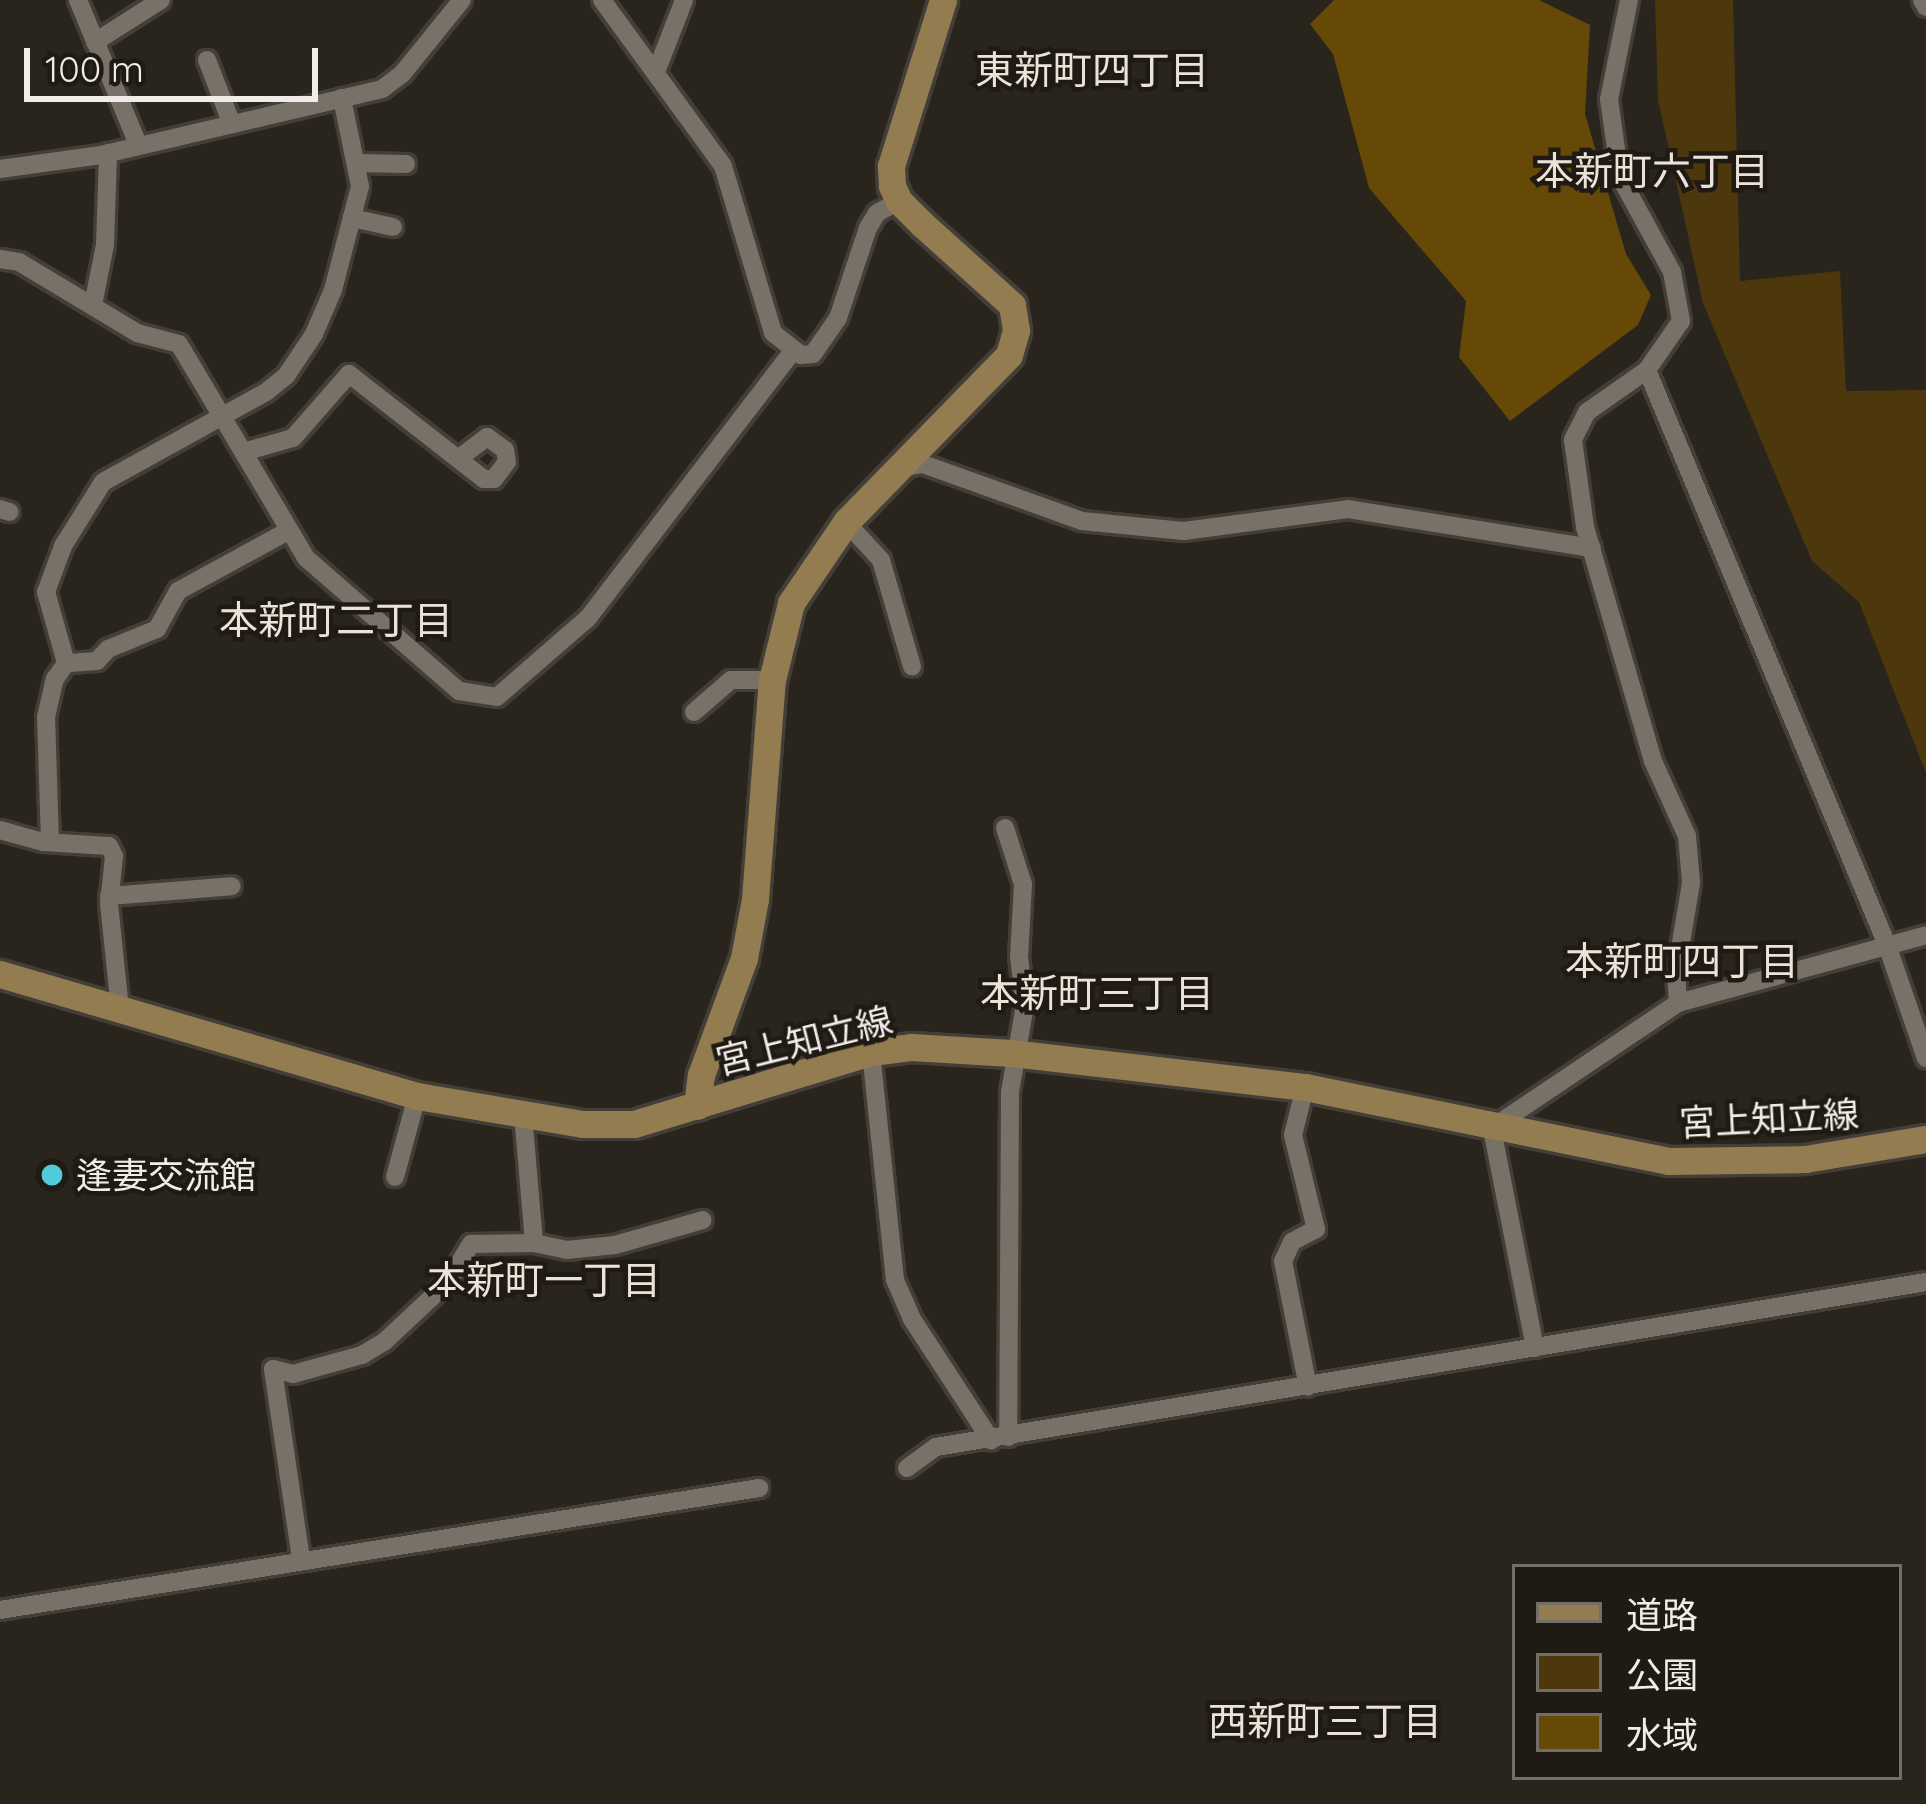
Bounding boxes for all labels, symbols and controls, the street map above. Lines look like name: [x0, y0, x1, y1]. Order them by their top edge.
scale bar: [30, 24, 324, 98]
text: 100 m: [45, 46, 144, 91]
district label: 東新町四丁目: [975, 47, 1209, 93]
district label: 本新町六丁目: [1535, 148, 1769, 194]
district label: 本新町二丁目: [219, 597, 453, 643]
district label: 本新町四丁目: [1565, 938, 1799, 984]
district label: 本新町三丁目: [980, 970, 1214, 1016]
street label: 宮上知立線: [711, 997, 897, 1083]
street label: 宮上知立線: [1678, 1092, 1860, 1144]
place label: 逢妻交流館: [76, 1153, 256, 1197]
marker: 逢妻交流館: [39, 1162, 65, 1188]
district label: 本新町一丁目: [427, 1257, 661, 1303]
legend: [1512, 1564, 1902, 1780]
text: 道路: [1626, 1592, 1698, 1637]
text: 公園: [1626, 1652, 1698, 1697]
district label: 西新町三丁目: [1208, 1698, 1442, 1744]
text: 水域: [1626, 1712, 1698, 1757]

